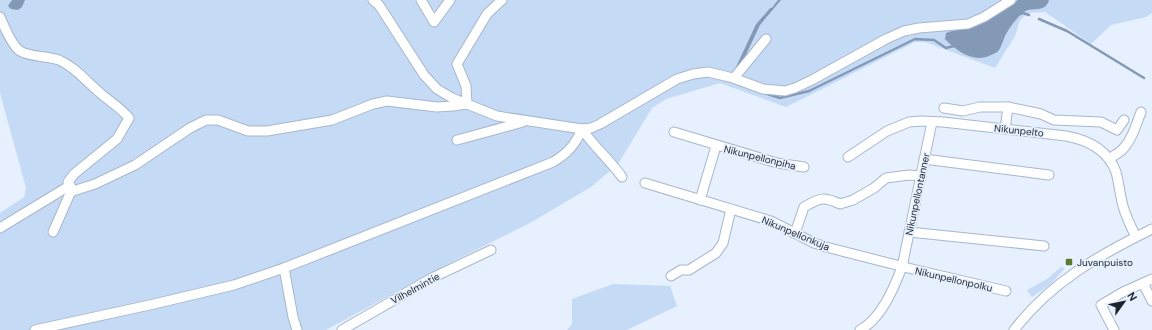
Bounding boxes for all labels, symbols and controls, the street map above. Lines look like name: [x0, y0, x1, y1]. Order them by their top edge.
street label: Nikunpelto: [994, 121, 1044, 140]
street label: Nikunpellonpiha: [723, 142, 797, 173]
street label: Nikunpellontanner: [902, 151, 933, 237]
street label: Nikunpellonkuja: [760, 213, 832, 254]
place label: Juvanpuisto: [1077, 256, 1133, 269]
marker: Juvanpuisto: [1064, 257, 1074, 267]
street label: Nikunpellonpolku: [914, 264, 994, 295]
street label: Vilhelmintie: [388, 270, 442, 307]
north arrow: [1104, 282, 1144, 322]
text: N: [1124, 289, 1140, 304]

